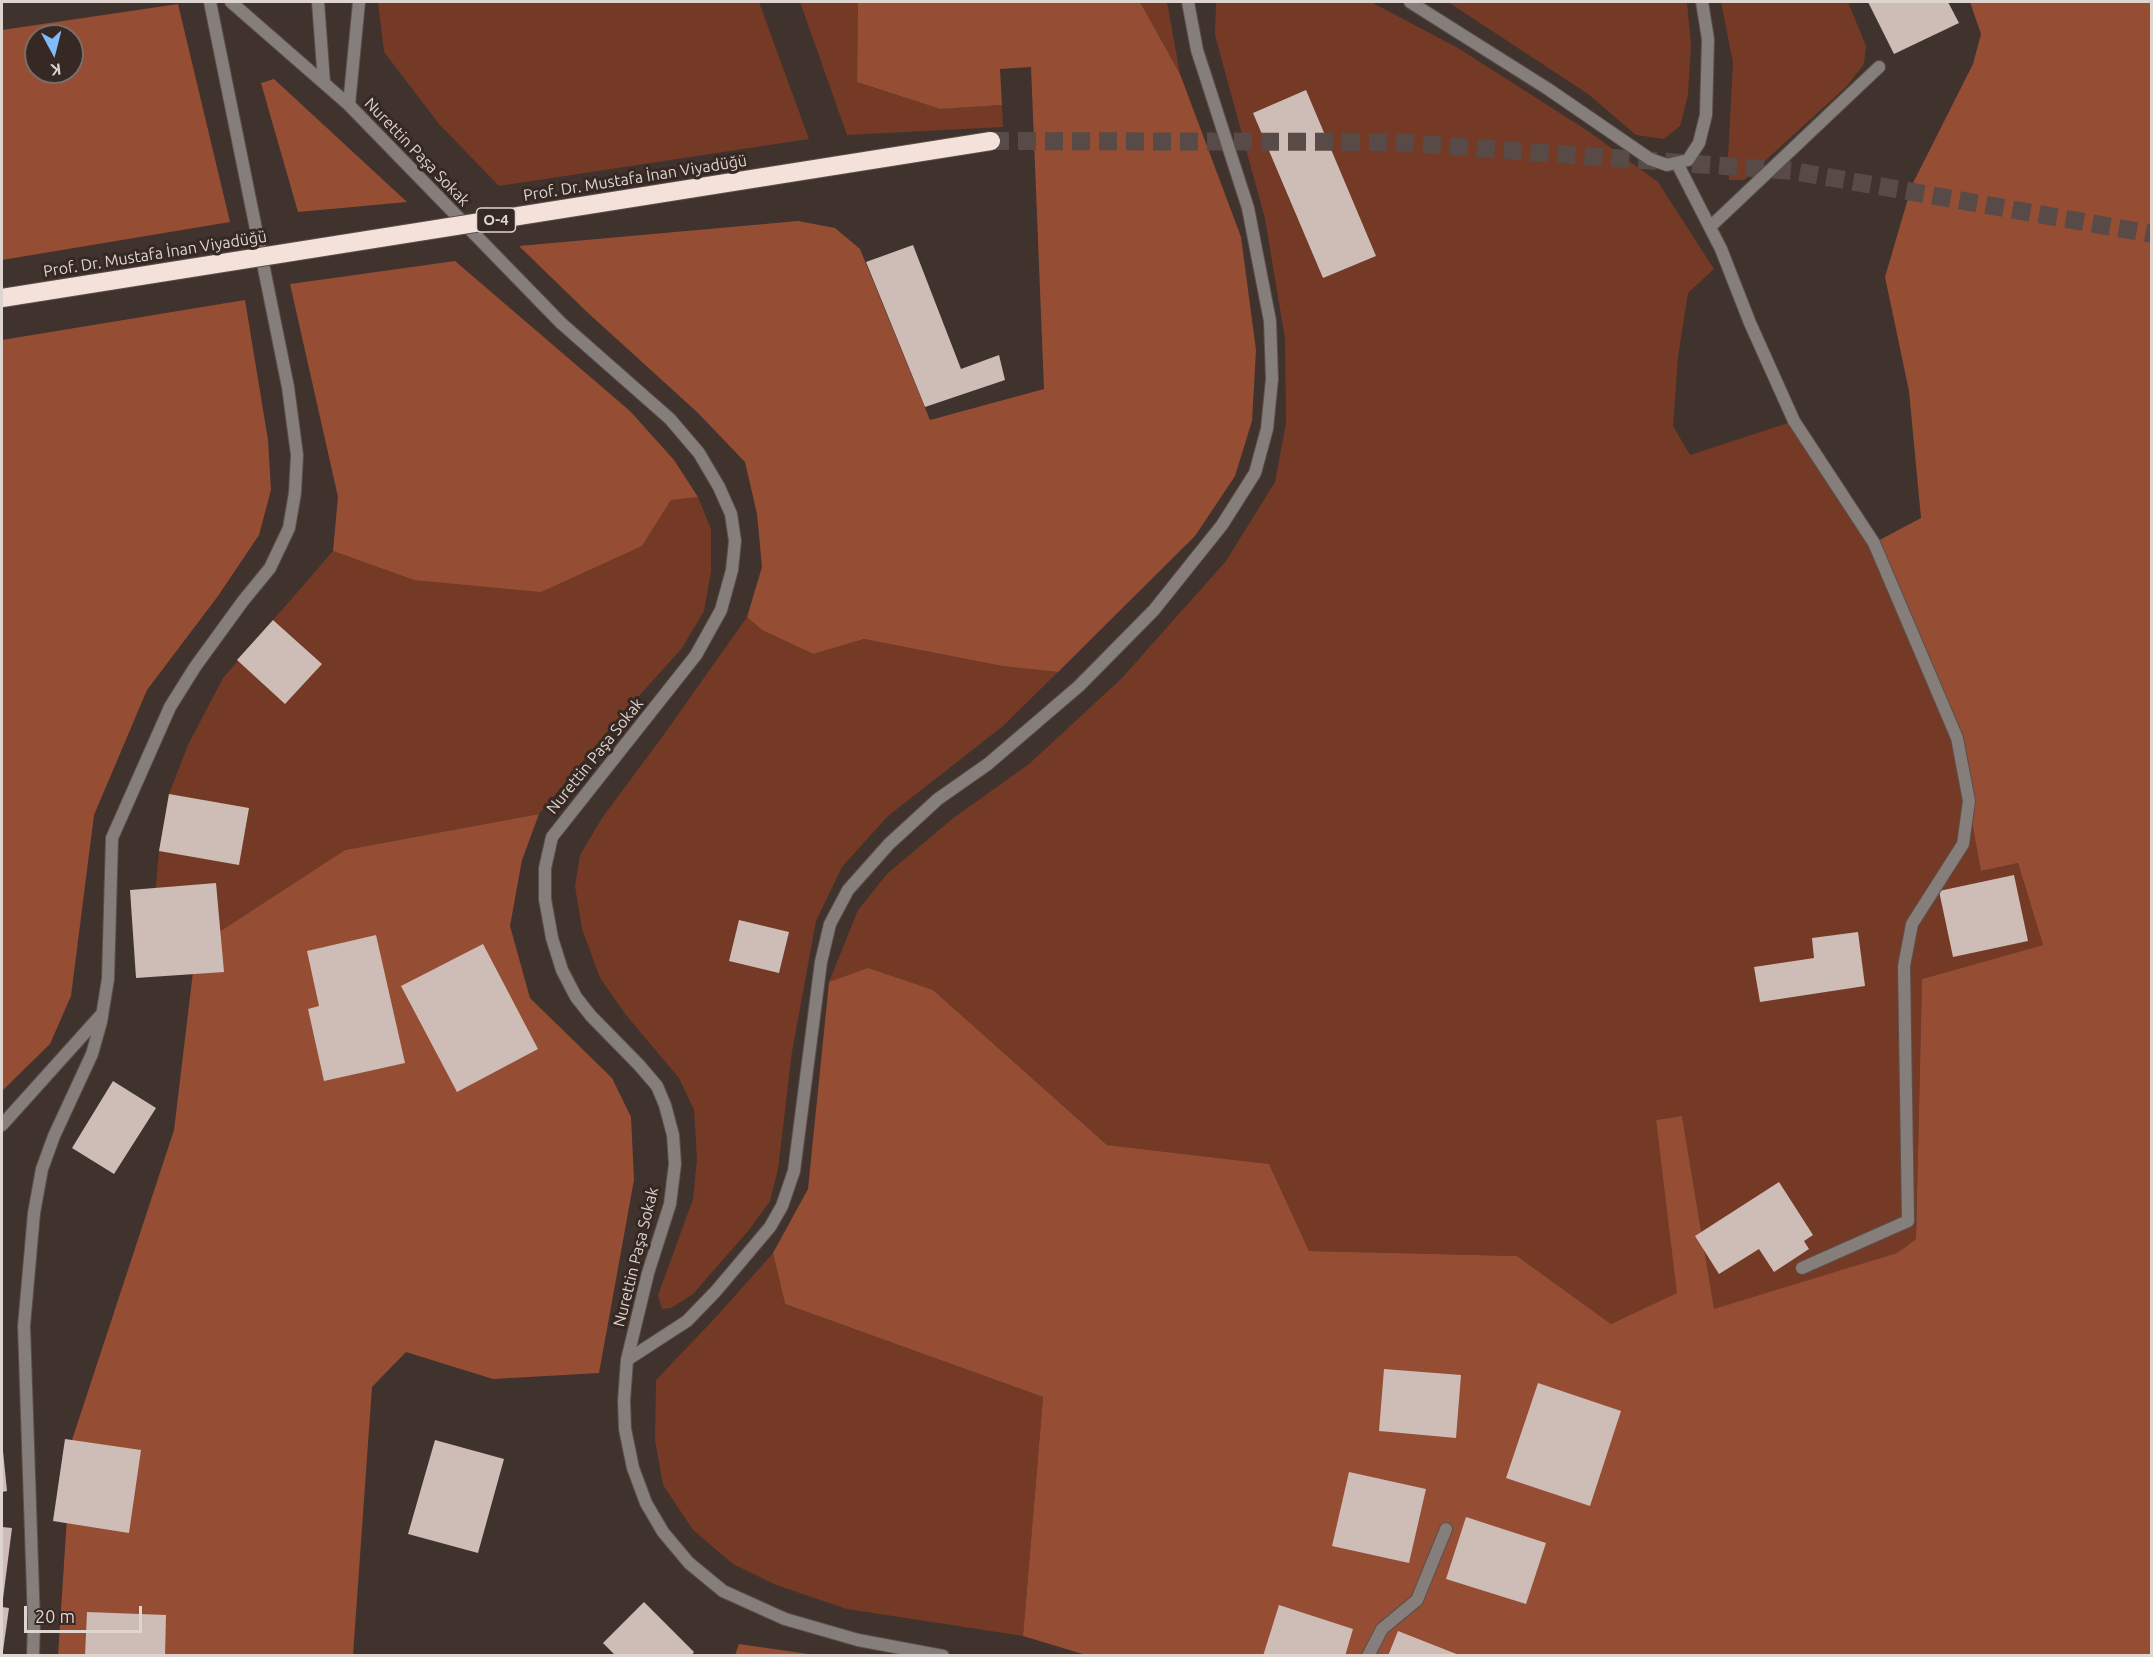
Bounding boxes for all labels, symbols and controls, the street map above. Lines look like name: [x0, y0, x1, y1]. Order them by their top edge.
north arrow: [24, 24, 84, 84]
text: K: [50, 60, 62, 79]
street label: Nurettin Paşa Sokak: [360, 94, 474, 210]
street label: Prof. Dr. Mustafa İnan Viyadüğü: [522, 151, 748, 205]
road number: O-4: [476, 208, 516, 232]
street label: Prof. Dr. Mustafa İnan Viyadüğü: [42, 227, 268, 281]
street label: Nurettin Paşa Sokak: [542, 694, 648, 818]
street label: Nurettin Paşa Sokak: [609, 1185, 663, 1329]
scale bar: [27, 1594, 146, 1632]
text: 20 m: [35, 1606, 75, 1626]

